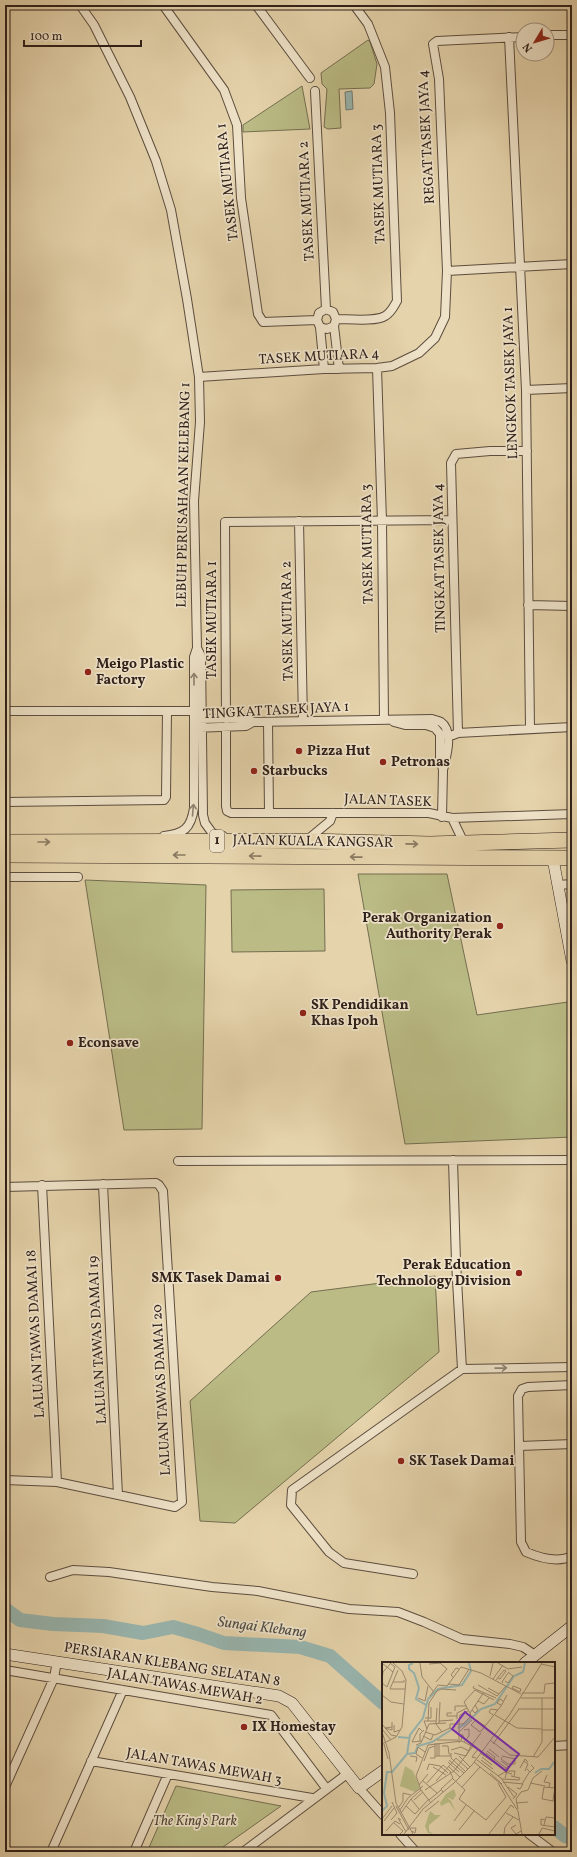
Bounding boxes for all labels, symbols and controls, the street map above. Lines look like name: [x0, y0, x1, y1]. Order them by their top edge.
scale bar: [24, 22, 141, 48]
north arrow: [515, 22, 555, 62]
text: 100 m: [30, 29, 63, 45]
text: N: [520, 39, 537, 55]
street label: REGAT TASEK JAYA 4: [414, 69, 440, 205]
street label: TASEK MUTIARA 1: [212, 122, 244, 242]
street label: TASEK MUTIARA 3: [367, 124, 391, 244]
street label: TASEK MUTIARA 2: [294, 140, 320, 262]
street label: LENGKOK TASEK JAYA 1: [499, 306, 523, 460]
street label: TASEK MUTIARA 4: [258, 344, 380, 370]
street label: LEBUH PERUSAHAAN KELEBANG 1: [173, 382, 195, 608]
street label: TINGKAT TASEK JAYA 4: [429, 483, 451, 633]
street label: TASEK MUTIARA 3: [357, 484, 379, 604]
street label: TASEK MUTIARA 1: [203, 561, 222, 679]
street label: TASEK MUTIARA 2: [277, 561, 299, 681]
place label: Meigo Plastic Factory: [96, 655, 185, 690]
marker: Meigo Plastic Factory: [83, 667, 93, 677]
one-way arrow: [190, 673, 198, 686]
street label: TINGKAT TASEK JAYA 1: [202, 698, 350, 724]
place label: Pizza Hut: [307, 742, 370, 761]
marker: Pizza Hut: [294, 746, 304, 756]
place label: Petronas: [391, 753, 450, 772]
marker: Petronas: [378, 757, 388, 767]
place label: Starbucks: [262, 762, 328, 781]
marker: Starbucks: [249, 766, 259, 776]
street label: JALAN TASEK: [344, 790, 433, 812]
one-way arrow: [190, 804, 197, 817]
road number: 1: [210, 830, 224, 852]
street label: JALAN KUALA KANGSAR: [232, 831, 394, 853]
one-way arrow: [37, 838, 50, 846]
one-way arrow: [405, 840, 418, 847]
one-way arrow: [173, 851, 186, 859]
one-way arrow: [249, 852, 262, 860]
one-way arrow: [350, 853, 363, 861]
place label: Perak Organization Authority Perak: [362, 909, 493, 944]
marker: Perak Organization Authority Perak: [495, 921, 505, 931]
place label: SK Pendidikan Khas Ipoh: [311, 996, 409, 1031]
marker: SK Pendidikan Khas Ipoh: [298, 1008, 308, 1018]
place label: Econsave: [78, 1034, 139, 1053]
marker: Econsave: [65, 1038, 75, 1048]
street label: LALUAN TAWAS DAMAI 18: [22, 1249, 50, 1419]
street label: LALUAN TAWAS DAMAI 19: [84, 1255, 112, 1425]
place label: Perak Education Technology Division: [376, 1256, 511, 1291]
marker: Perak Education Technology Division: [514, 1268, 524, 1278]
place label: SMK Tasek Damai: [151, 1269, 270, 1288]
marker: SMK Tasek Damai: [273, 1273, 283, 1283]
street label: LALUAN TAWAS DAMAI 20: [148, 1304, 176, 1476]
one-way arrow: [494, 1364, 507, 1372]
place label: SK Tasek Damai: [409, 1452, 514, 1471]
marker: SK Tasek Damai: [396, 1456, 406, 1466]
water label: Sungai Klebang: [216, 1612, 308, 1644]
street label: PERSIARAN KLEBANG SELATAN 8: [62, 1638, 282, 1692]
inset map: [382, 1662, 555, 1835]
street label: JALAN TAWAS MEWAH 2: [106, 1664, 264, 1710]
place label: IX Homestay: [252, 1718, 336, 1737]
marker: IX Homestay: [239, 1722, 249, 1732]
street label: JALAN TAWAS MEWAH 3: [125, 1744, 283, 1790]
park label: The King's Park: [153, 1812, 237, 1831]

